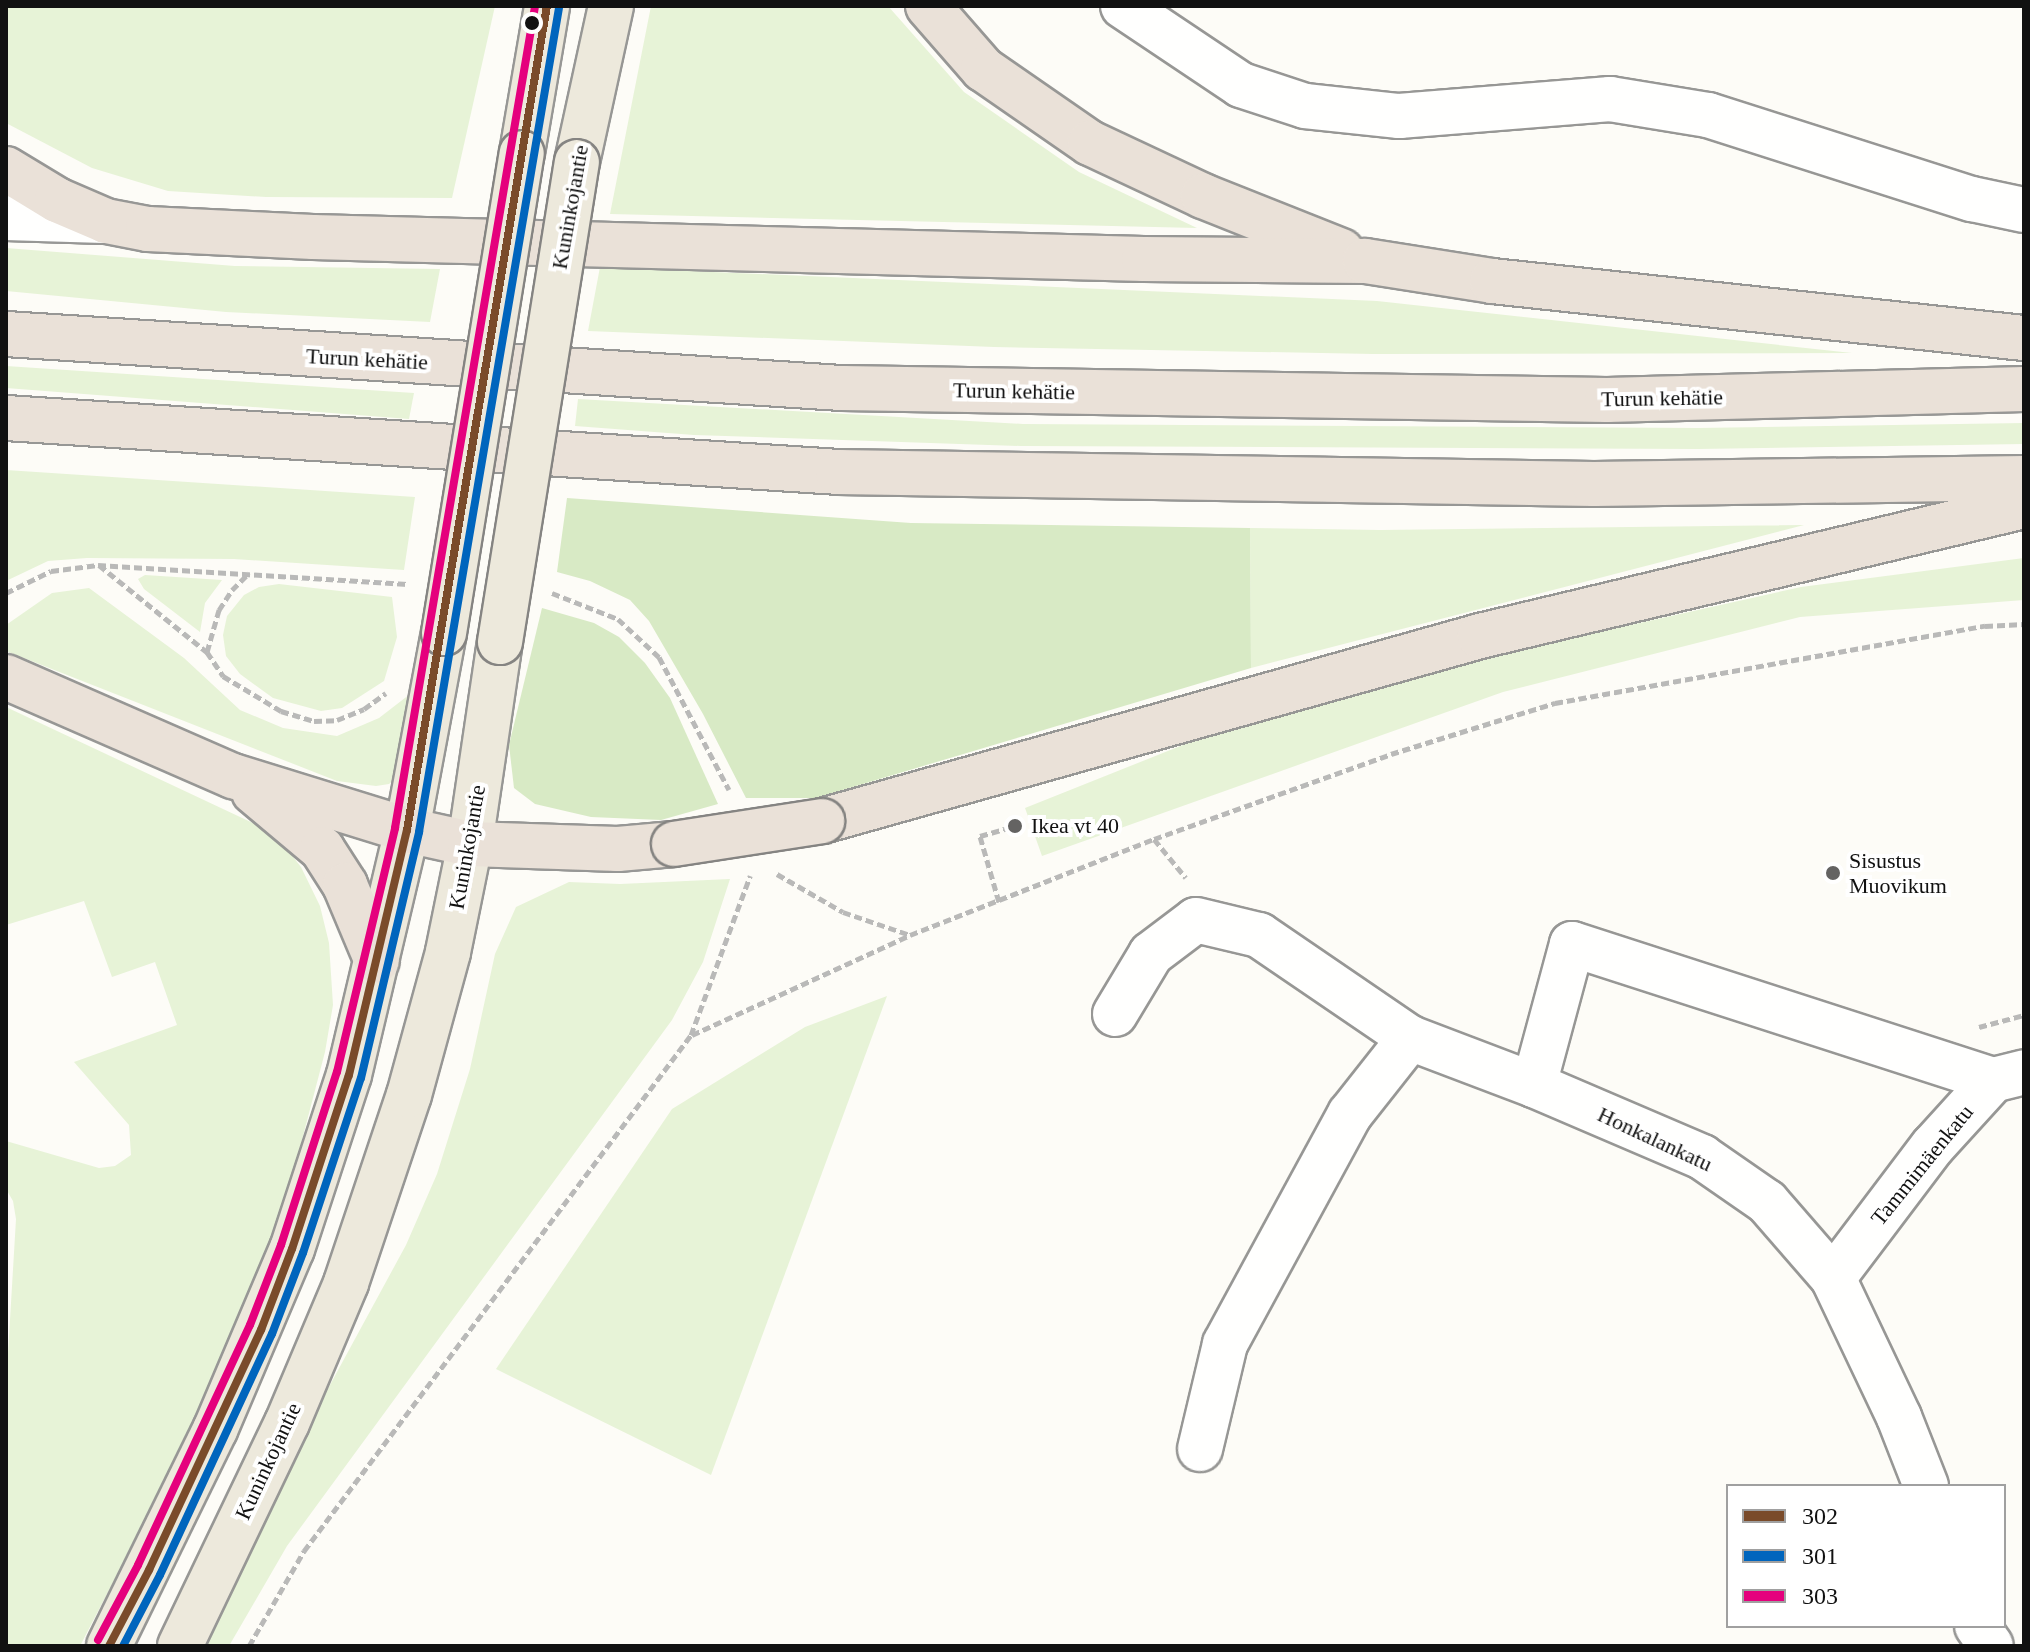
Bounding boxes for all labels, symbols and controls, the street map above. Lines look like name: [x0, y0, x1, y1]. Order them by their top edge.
unlabelled marker: [524, 15, 540, 31]
street label: Kuninkojantie: [546, 143, 594, 271]
street label: Turun kehätie: [305, 343, 429, 375]
street label: Turun kehätie: [953, 377, 1075, 405]
street label: Turun kehätie: [1601, 384, 1723, 412]
street label: Kuninkojantie: [443, 783, 491, 911]
place label: Ikea vt 40: [1031, 813, 1119, 839]
marker: Ikea vt 40: [1006, 817, 1024, 835]
place label: Sisustus Muovikum: [1849, 847, 1947, 898]
marker: Sisustus Muovikum: [1824, 864, 1842, 882]
street label: Tammimäenkatu: [1865, 1099, 1979, 1231]
street label: Honkalankatu: [1593, 1101, 1717, 1177]
street label: Kuninkojantie: [229, 1398, 307, 1524]
legend: [1726, 1484, 2006, 1628]
text: 302: [1802, 1503, 1838, 1529]
text: 301: [1802, 1543, 1838, 1569]
text: 303: [1802, 1583, 1838, 1609]

